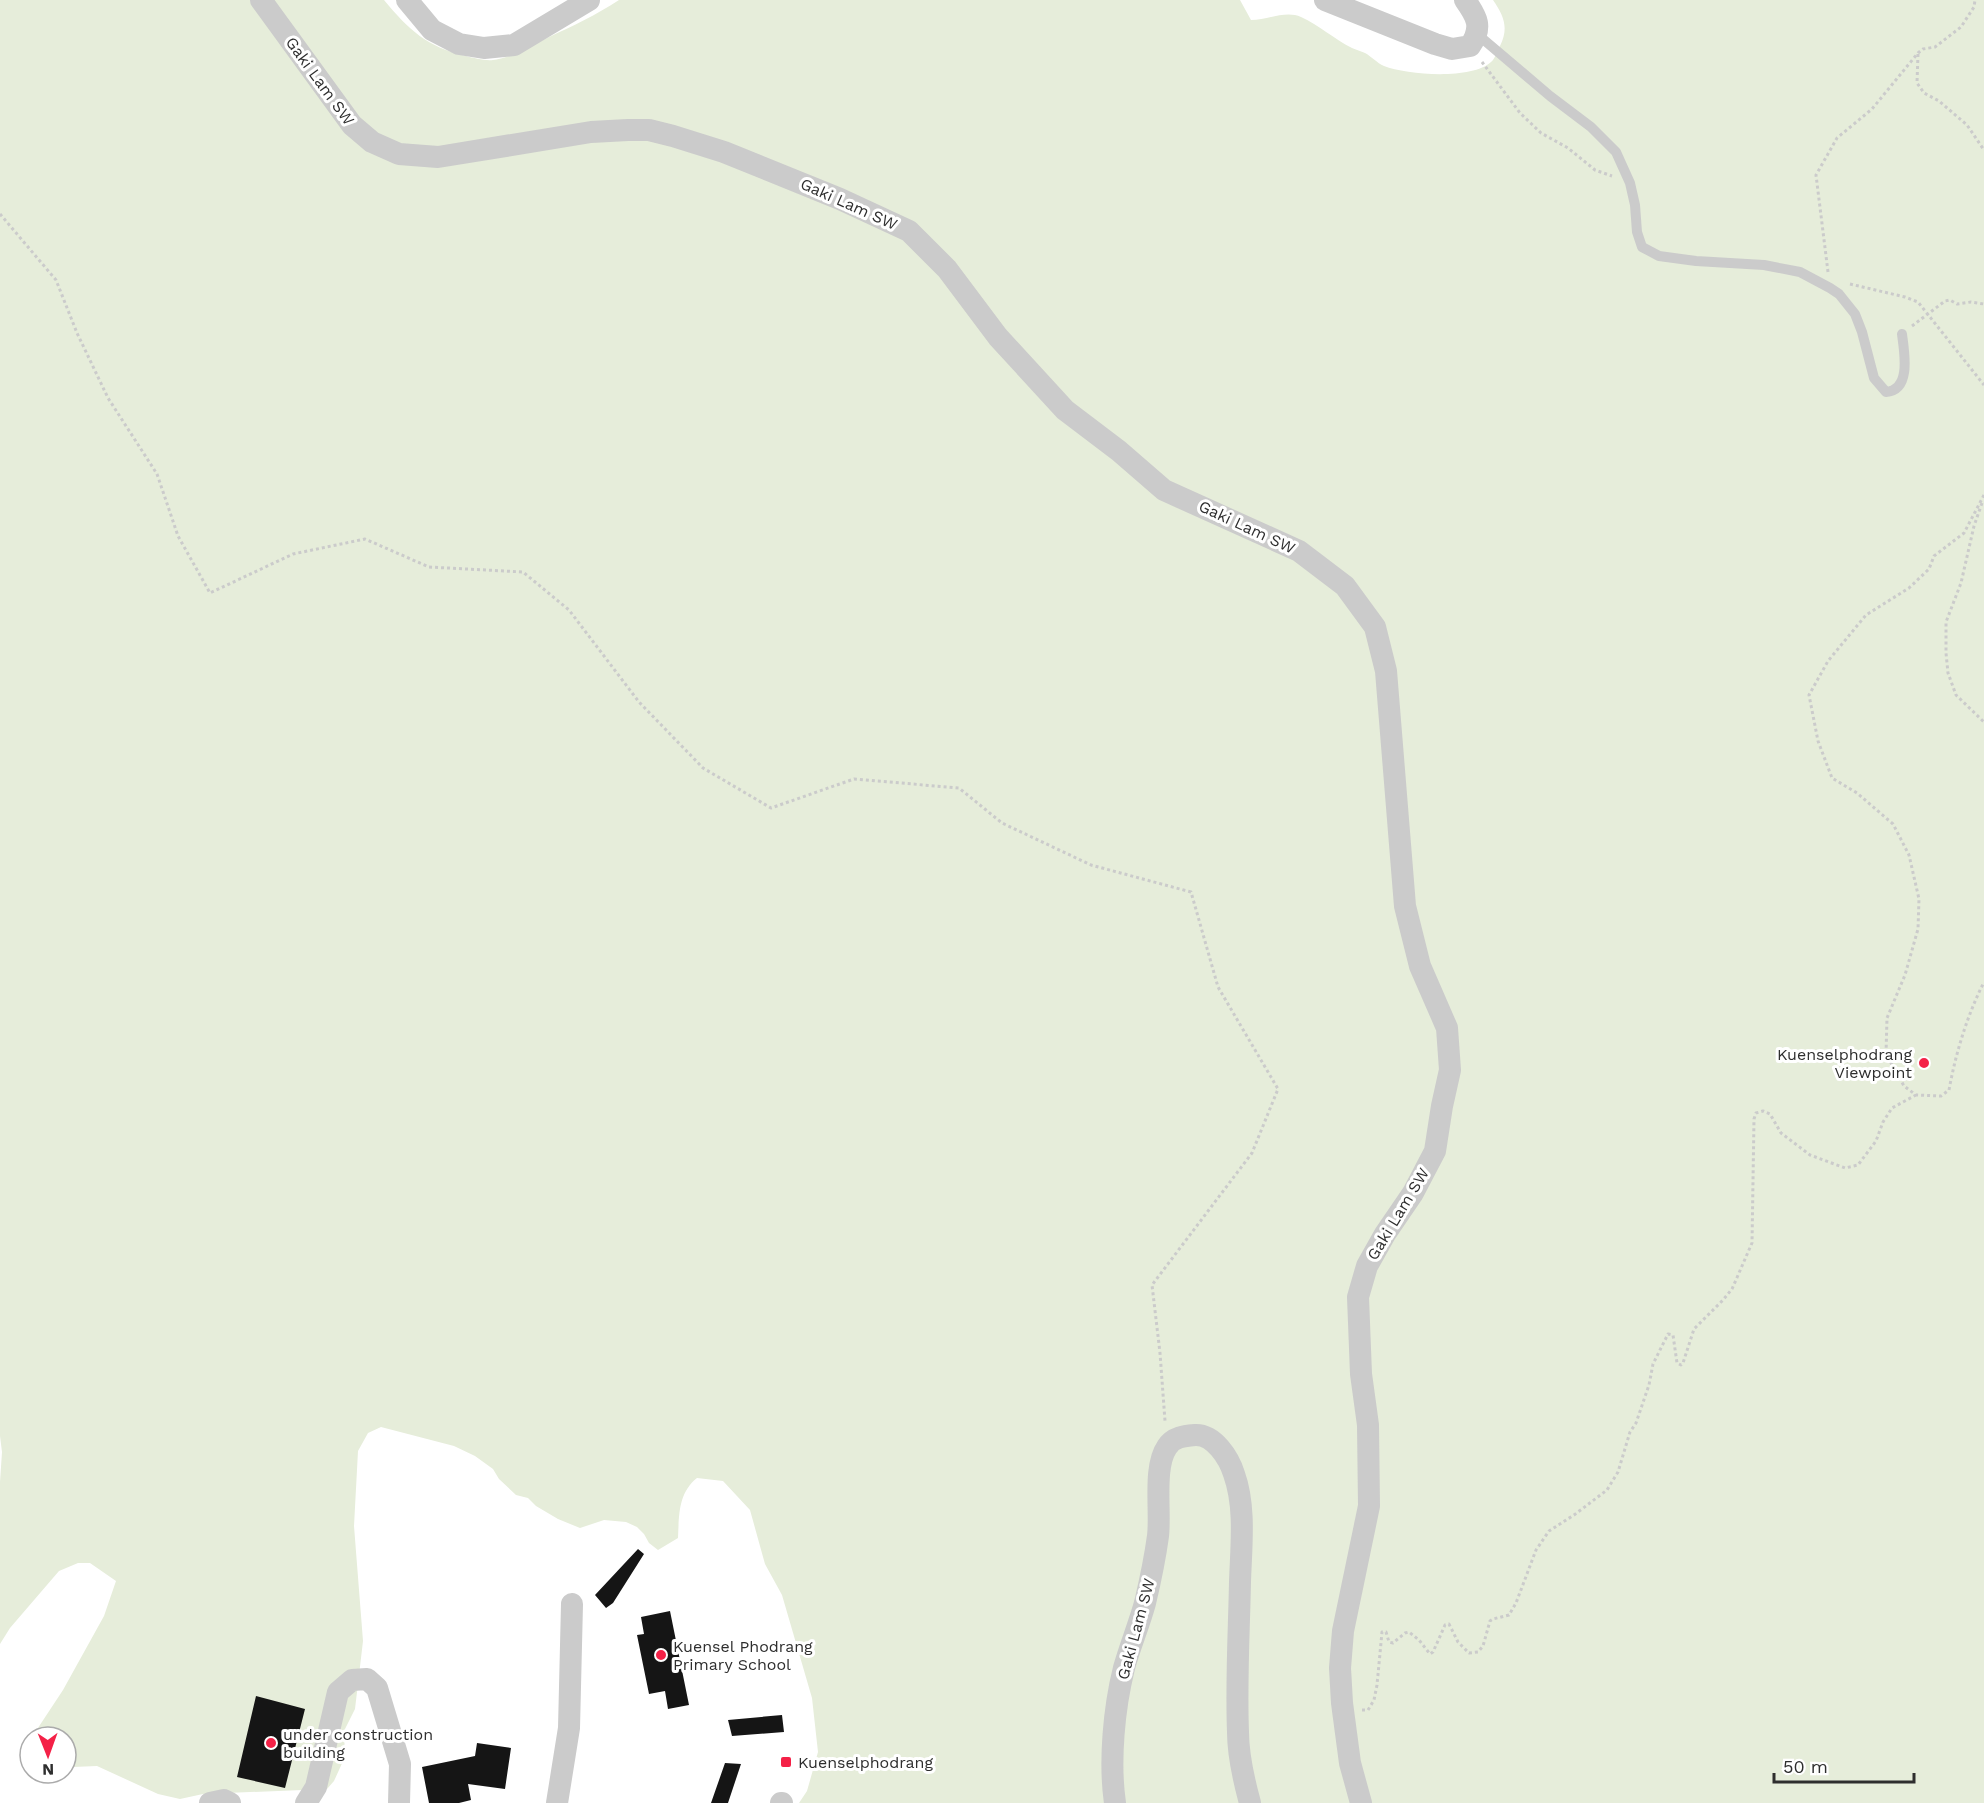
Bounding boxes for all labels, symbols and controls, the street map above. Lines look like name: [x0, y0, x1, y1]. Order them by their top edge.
street label: Gaki Lam SW: [282, 33, 358, 129]
street label: Gaki Lam SW: [797, 174, 901, 234]
street label: Gaki Lam SW: [1196, 496, 1298, 558]
place label: Kuenselphodrang Viewpoint: [1777, 1045, 1912, 1082]
marker: Kuenselphodrang Viewpoint: [1917, 1056, 1931, 1070]
street label: Gaki Lam SW: [1363, 1164, 1433, 1264]
street label: Gaki Lam SW: [1113, 1576, 1159, 1682]
place label: Kuensel Phodrang Primary School: [673, 1637, 813, 1674]
marker: Kuensel Phodrang Primary School: [654, 1648, 668, 1662]
north arrow: [18, 1725, 78, 1785]
place label: under construction building: [283, 1725, 433, 1762]
marker: under construction building: [264, 1736, 278, 1750]
scale bar: [1774, 1746, 1914, 1784]
place label: Kuenselphodrang: [798, 1753, 933, 1772]
marker: Kuenselphodrang: [779, 1755, 793, 1769]
text: 50 m: [1783, 1756, 1828, 1777]
text: N: [42, 1760, 54, 1779]

